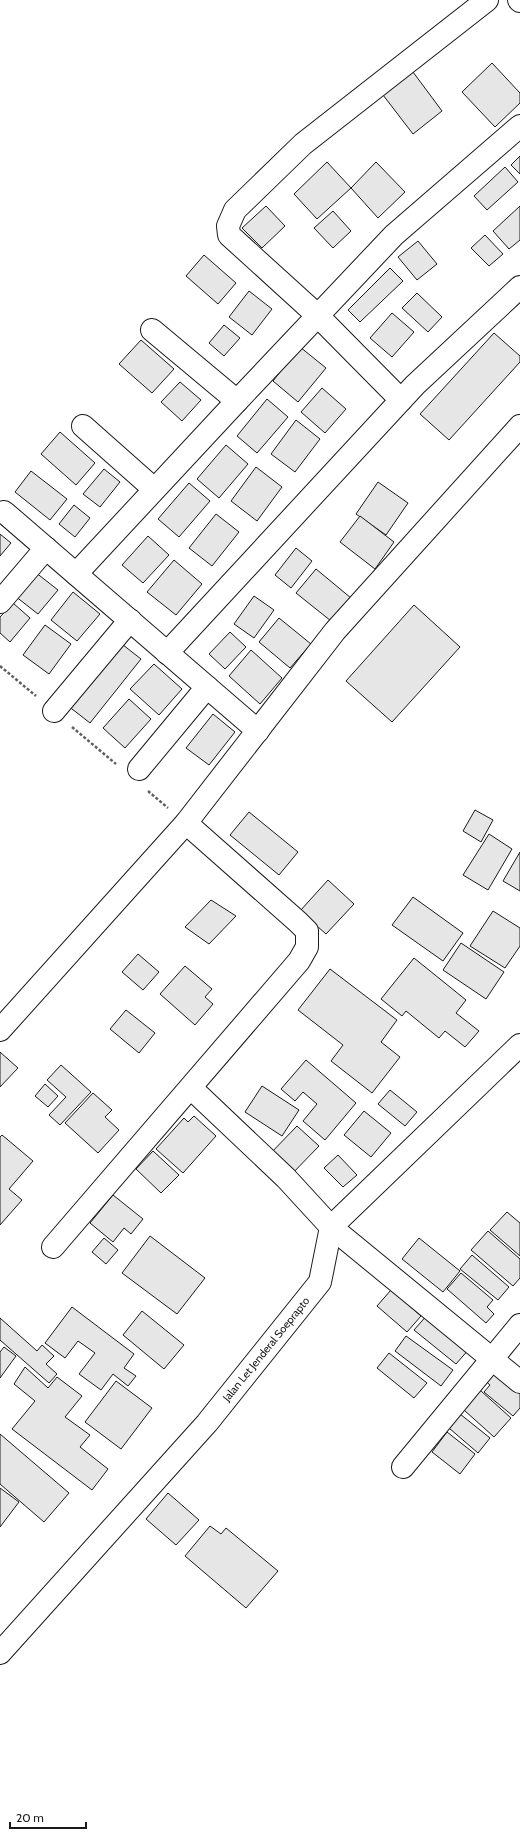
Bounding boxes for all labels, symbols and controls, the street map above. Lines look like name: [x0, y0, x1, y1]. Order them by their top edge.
street label: Jalan Let Jenderal Soeprapto: [219, 1294, 312, 1405]
scale bar: [10, 1804, 86, 1830]
text: 20 m: [16, 1810, 44, 1825]

